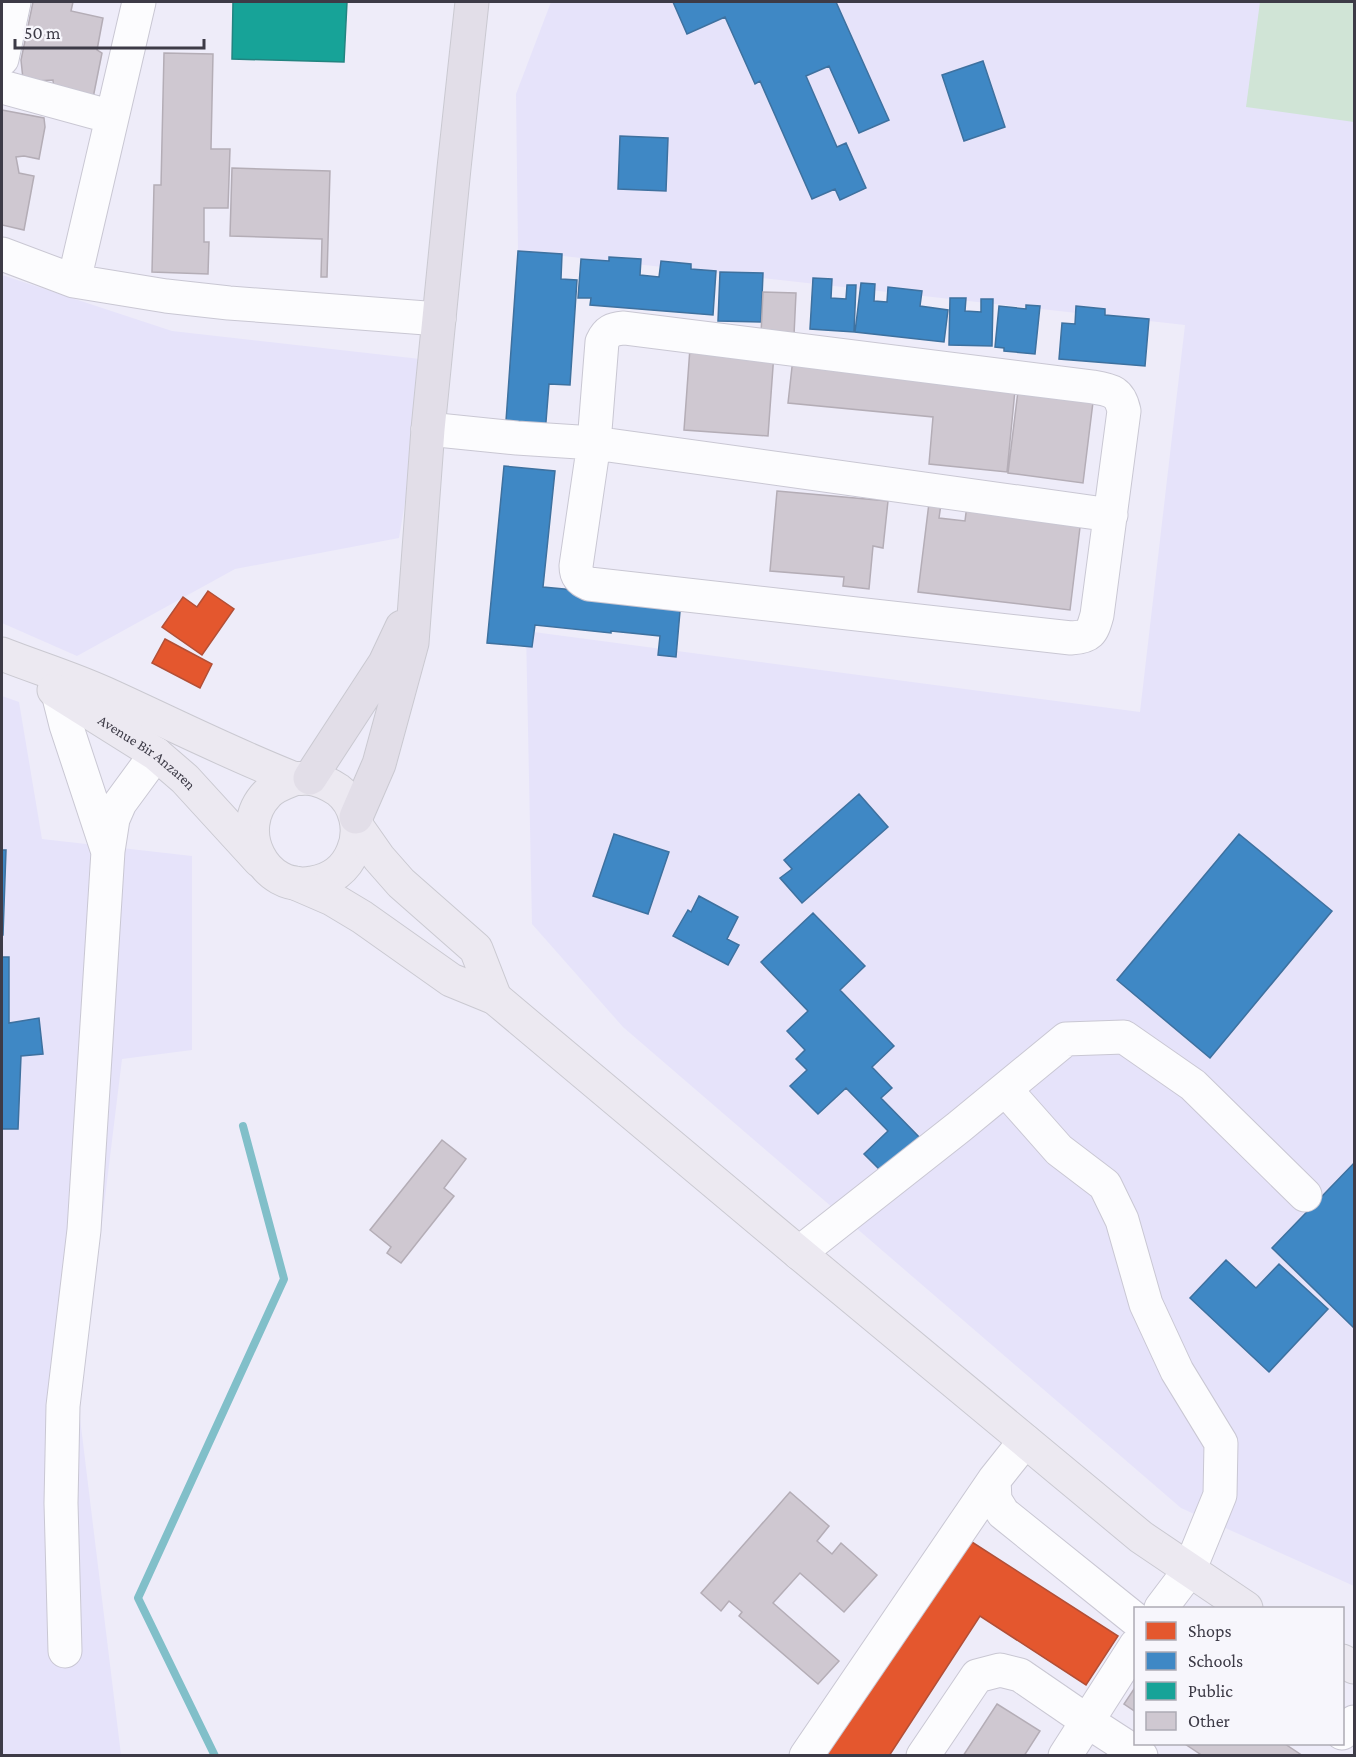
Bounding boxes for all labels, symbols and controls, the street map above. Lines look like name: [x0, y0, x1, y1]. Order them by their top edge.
scale bar: [15, 12, 204, 50]
text: 50 m: [24, 23, 61, 43]
street label: Avenue Bir Anzaren: [95, 712, 199, 793]
legend: [1134, 1607, 1344, 1745]
text: Shops: [1188, 1621, 1232, 1641]
text: Schools: [1188, 1651, 1243, 1671]
text: Public: [1188, 1681, 1233, 1701]
text: Other: [1188, 1711, 1231, 1731]

